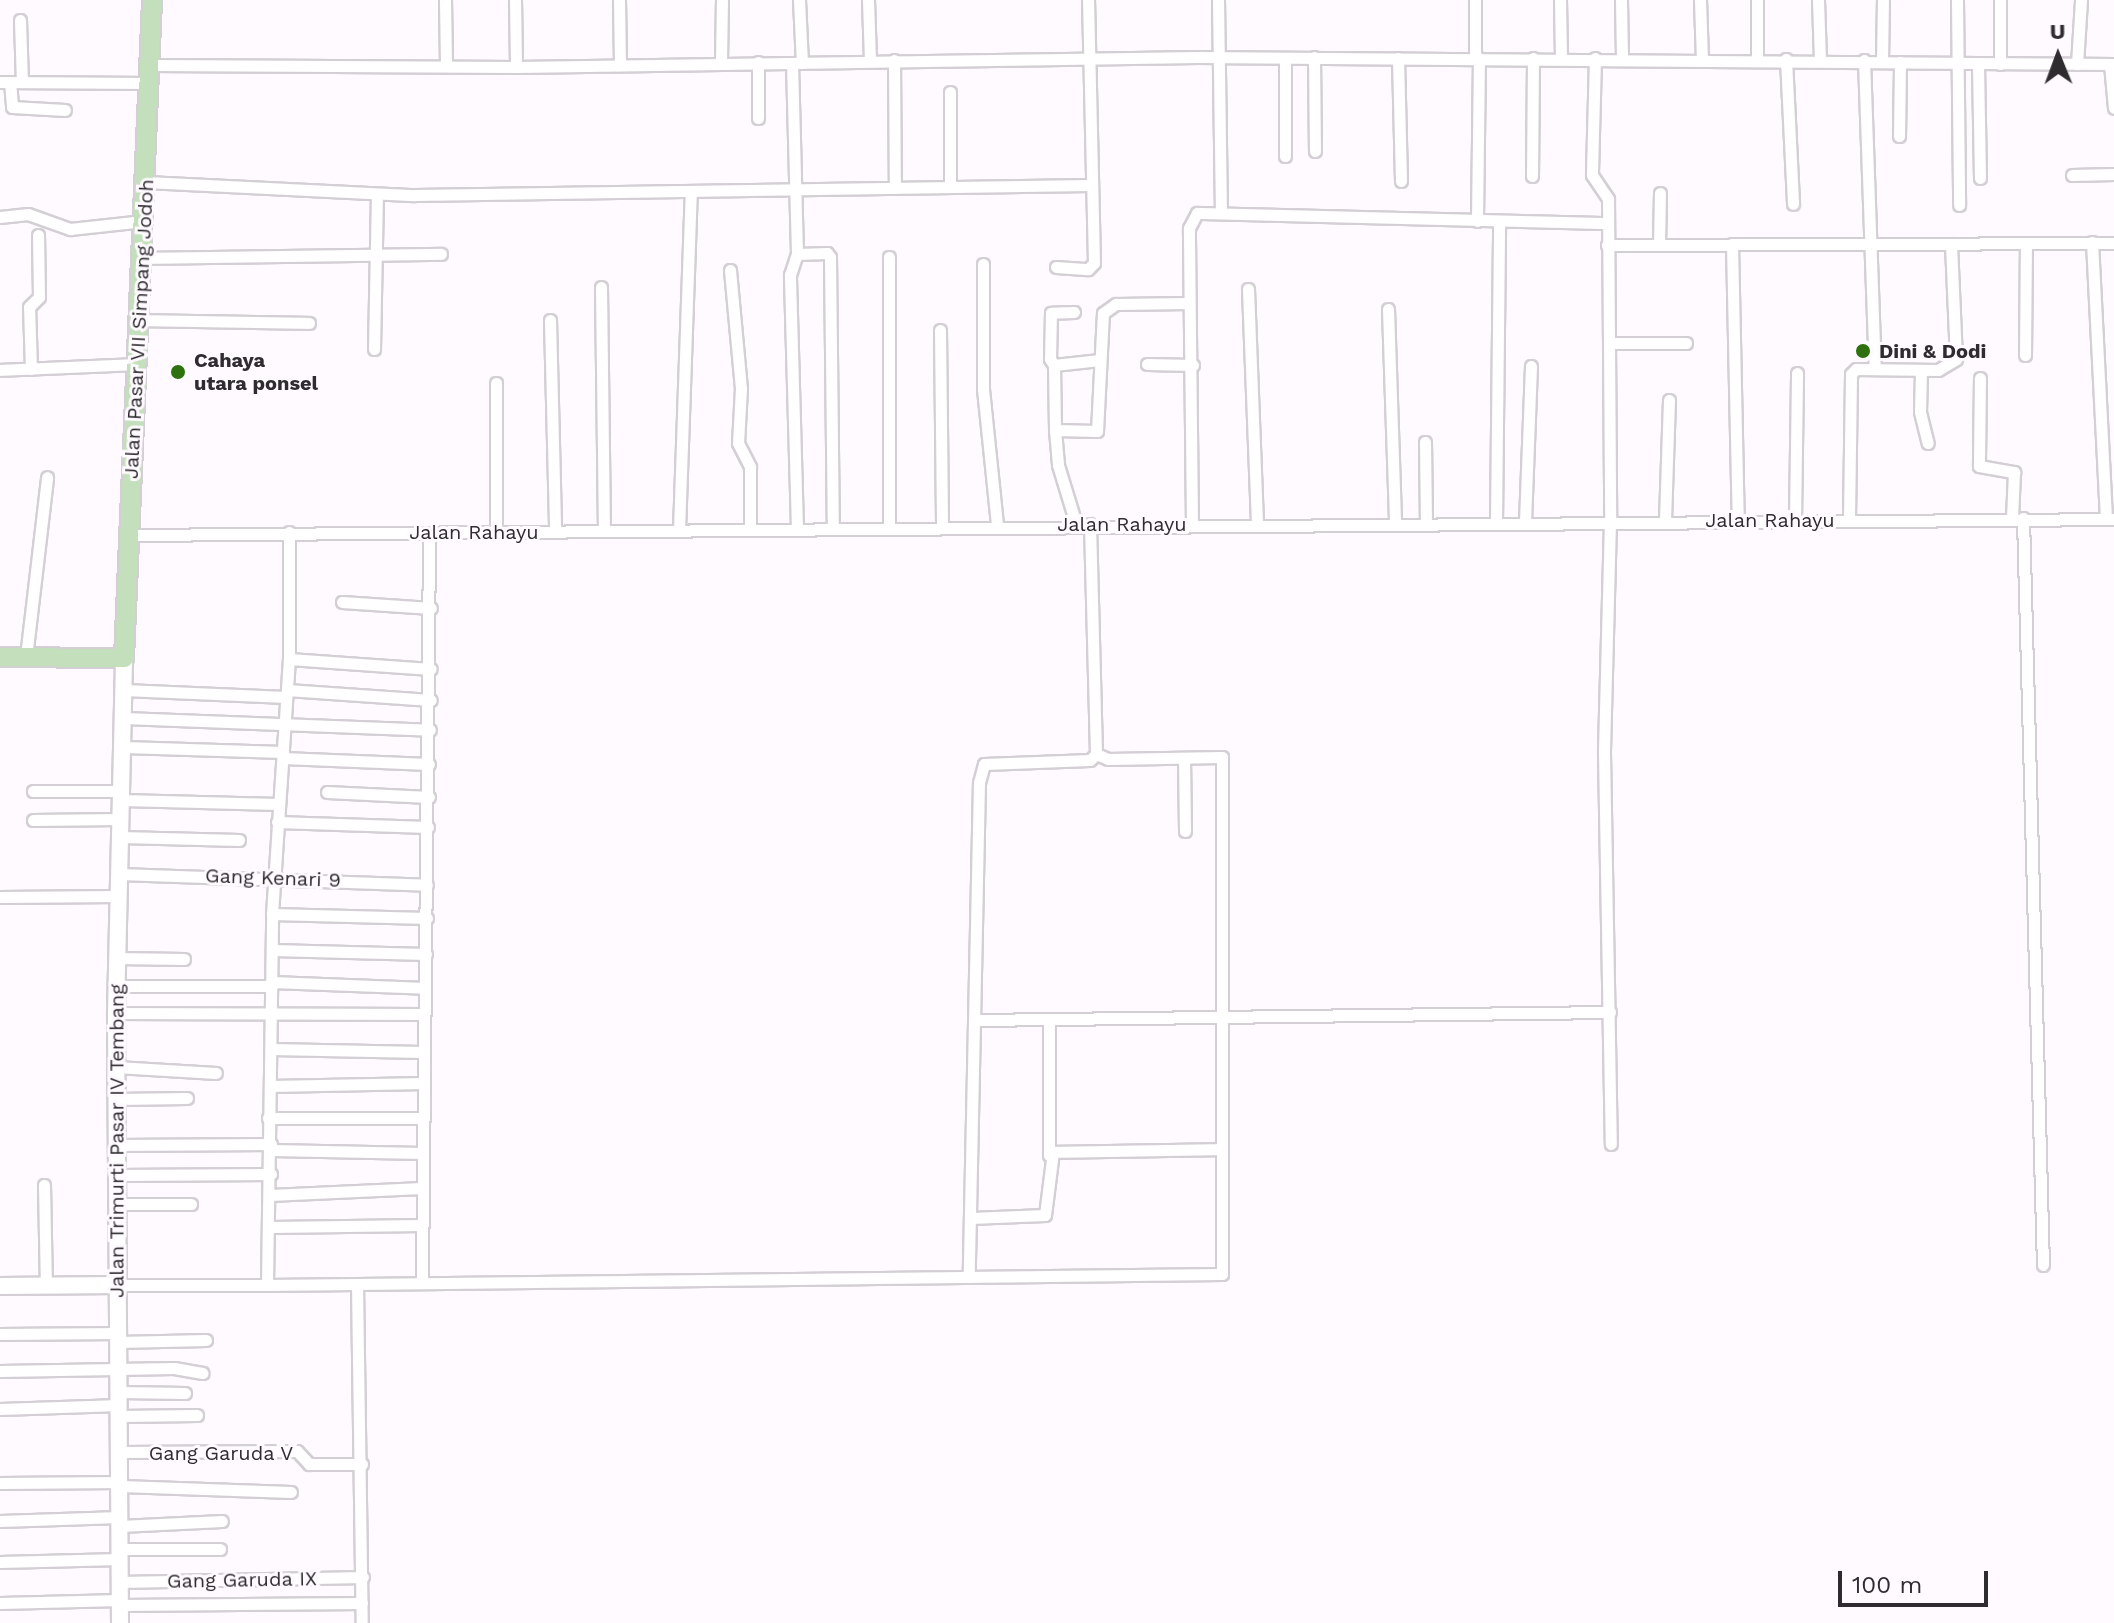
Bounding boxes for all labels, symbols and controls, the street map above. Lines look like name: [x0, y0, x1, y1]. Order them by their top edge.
north arrow: [2018, 16, 2098, 96]
text: U: [2050, 19, 2066, 44]
street label: Jalan Pasar VII Simpang Jodoh: [119, 178, 159, 480]
place label: Dini & Dodi: [1879, 339, 1986, 363]
marker: Dini & Dodi: [1854, 342, 1872, 360]
place label: Cahaya utara ponsel: [194, 348, 318, 395]
marker: Cahaya utara ponsel: [169, 363, 187, 381]
street label: Jalan Rahayu: [1705, 508, 1835, 532]
street label: Jalan Rahayu: [1057, 512, 1187, 536]
street label: Jalan Rahayu: [409, 520, 539, 544]
street label: Gang Kenari 9: [205, 864, 341, 892]
street label: Jalan Trimurti Pasar IV Tembang: [105, 983, 129, 1299]
street label: Gang Garuda V: [148, 1441, 294, 1465]
scale bar: [1842, 1555, 1992, 1605]
street label: Gang Garuda IX: [167, 1567, 317, 1593]
text: 100 m: [1852, 1571, 1922, 1599]

